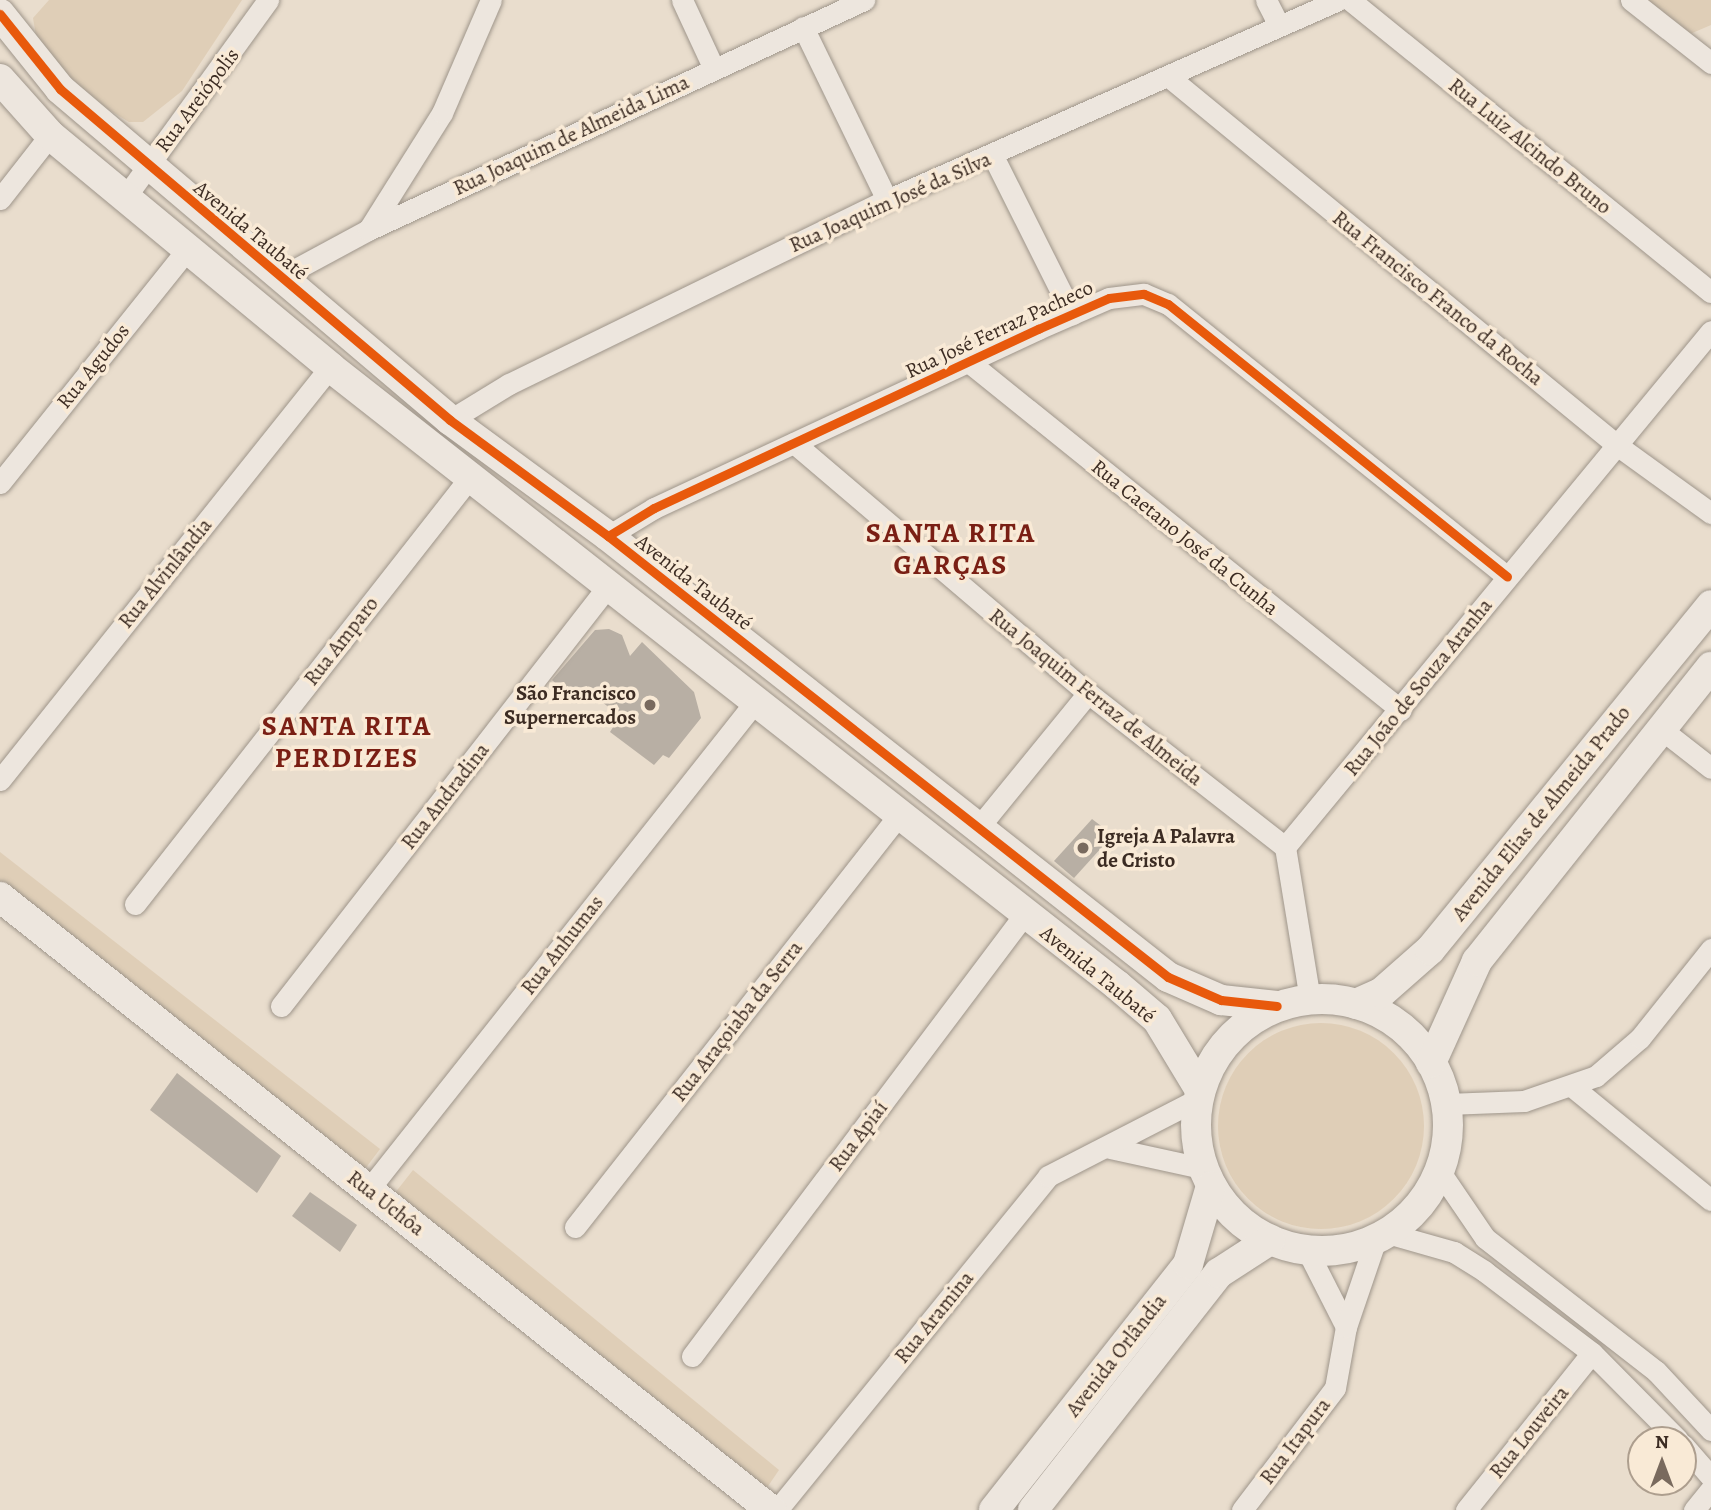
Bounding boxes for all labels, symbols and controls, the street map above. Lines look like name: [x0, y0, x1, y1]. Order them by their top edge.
street label: Rua Areiópolis: [150, 43, 244, 157]
street label: Rua Joaquim de Almeida Lima: [449, 69, 693, 201]
street label: Rua Luiz Alcindo Bruno: [1444, 73, 1616, 219]
street label: Rua Joaquim José da Silva: [785, 146, 995, 258]
street label: Avenida Taubaté: [189, 175, 313, 285]
street label: Rua Francisco Franco da Rocha: [1328, 205, 1548, 391]
street label: Rua José Ferraz Pacheco: [901, 274, 1097, 384]
street label: Rua Agudos: [51, 319, 135, 413]
street label: Rua Caetano José da Cunha: [1086, 454, 1284, 620]
street label: Rua Alvinlândia: [113, 513, 217, 633]
district label: SANTA RITA GARÇAS: [867, 516, 1035, 582]
street label: Avenida Taubaté: [631, 529, 757, 635]
street label: Rua Amparo: [298, 591, 384, 691]
street label: Rua João de Souza Aranha: [1339, 593, 1497, 781]
street label: Rua Joaquim Ferraz de Almeida: [984, 603, 1208, 791]
place label: São Francisco Supernercados: [504, 680, 636, 730]
marker: São Francisco Supernercados: [642, 697, 658, 713]
street label: Avenida Elias de Almeida Prado: [1446, 700, 1636, 926]
district label: SANTA RITA PERDIZES: [263, 709, 431, 775]
street label: Rua Andradina: [396, 738, 494, 854]
place label: Igreja A Palavra de Cristo: [1097, 823, 1235, 873]
marker: Igreja A Palavra de Cristo: [1075, 840, 1091, 856]
street label: Rua Anhumas: [515, 890, 609, 1000]
street label: Avenida Taubaté: [1035, 920, 1161, 1028]
street label: Rua Araçoiaba da Serra: [666, 935, 808, 1107]
street label: Rua Apiaí: [823, 1096, 893, 1176]
street label: Rua Uchôa: [342, 1165, 430, 1241]
street label: Rua Aramina: [889, 1266, 979, 1368]
street label: Avenida Orlândia: [1060, 1289, 1172, 1421]
street label: Rua Louveira: [1484, 1381, 1574, 1483]
street label: Rua Itapura: [1254, 1393, 1336, 1489]
north arrow: [1627, 1426, 1697, 1496]
text: N: [1655, 1429, 1669, 1455]

